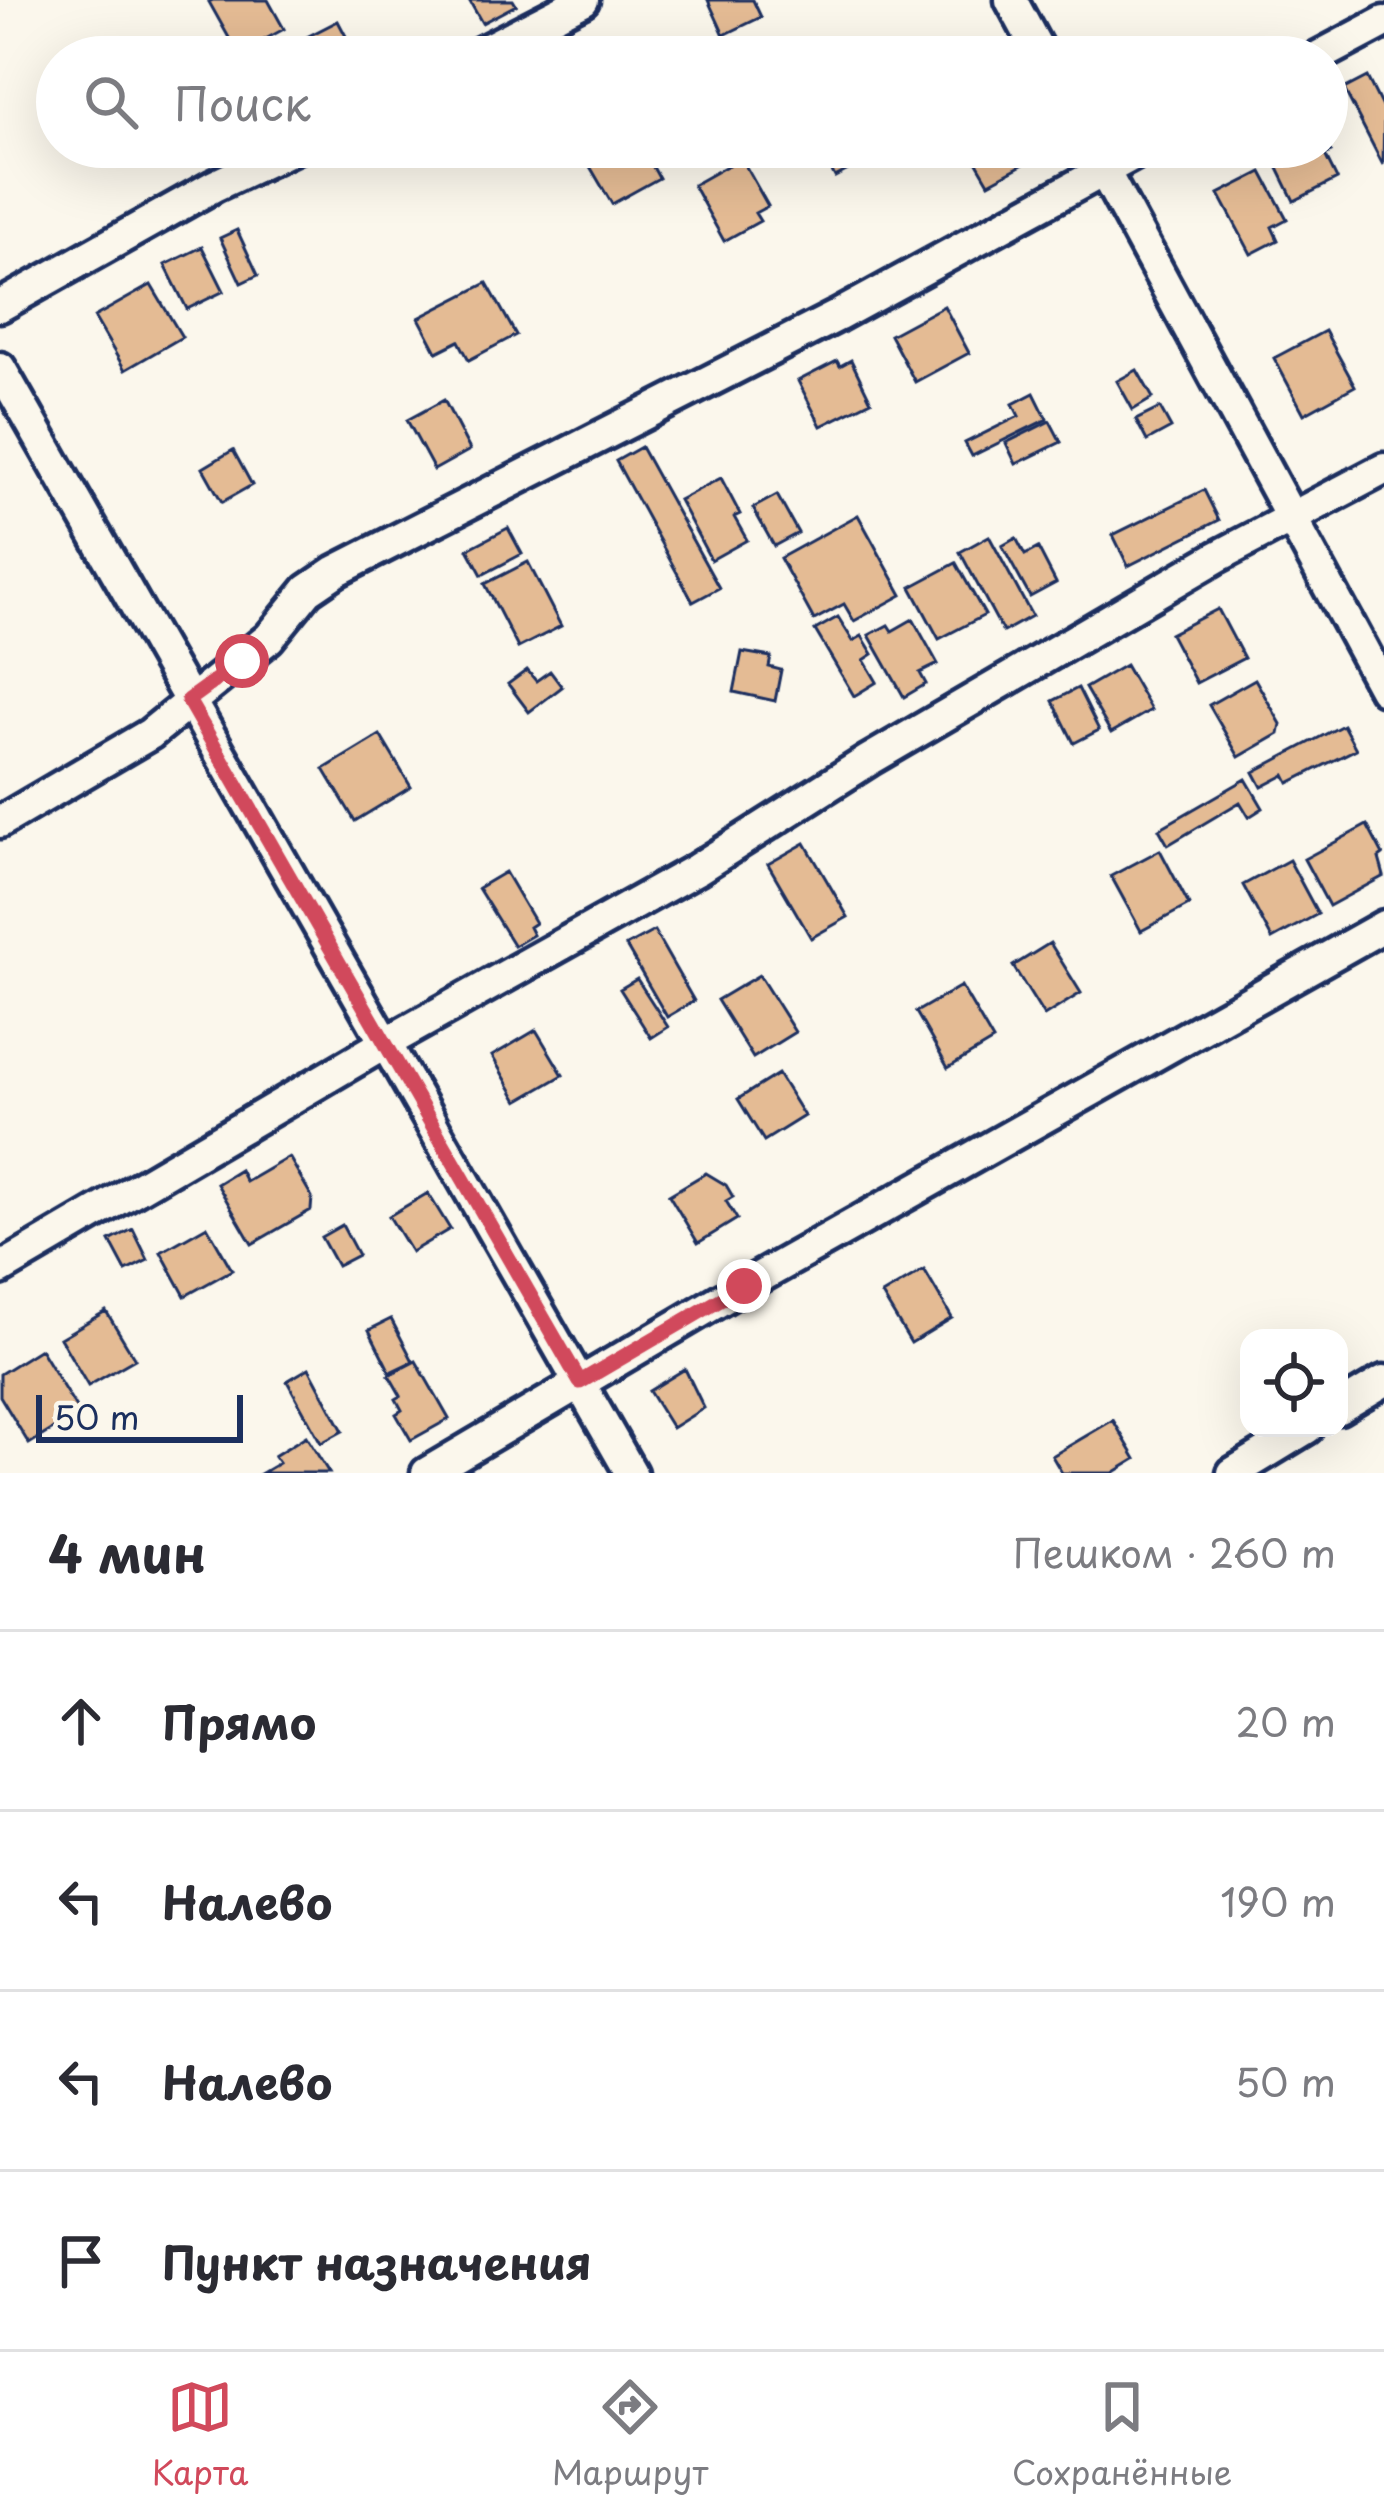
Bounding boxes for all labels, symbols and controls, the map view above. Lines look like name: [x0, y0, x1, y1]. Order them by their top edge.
search box: [36, 36, 1348, 168]
text: Поиск: [174, 68, 311, 136]
icon: search: [78, 69, 144, 135]
route start: [215, 634, 269, 688]
route end: [717, 1259, 771, 1313]
map controls: [1240, 1329, 1348, 1437]
button: locate: [1240, 1329, 1348, 1437]
scale bar: [36, 1389, 243, 1442]
text: 50 m: [54, 1391, 140, 1441]
text: 4 мин: [48, 1513, 206, 1590]
text: Пешком · 260 m: [1013, 1522, 1336, 1581]
text: Прямо: [162, 1687, 316, 1755]
icon: ahead: [48, 1688, 114, 1754]
text: 20 m: [1235, 1691, 1336, 1750]
text: Налево: [162, 1867, 332, 1935]
icon: left: [48, 1868, 114, 1934]
text: 190 m: [1220, 1871, 1336, 1930]
text: Налево: [162, 2047, 332, 2115]
icon: left: [48, 2048, 114, 2114]
text: 50 m: [1235, 2051, 1336, 2110]
text: Пункт назначения: [162, 2227, 592, 2295]
icon: arrive: [48, 2228, 114, 2294]
tab: Карта: [152, 2374, 249, 2496]
tab: Маршрут: [552, 2374, 708, 2496]
tab: Сохранённые: [1012, 2374, 1232, 2496]

